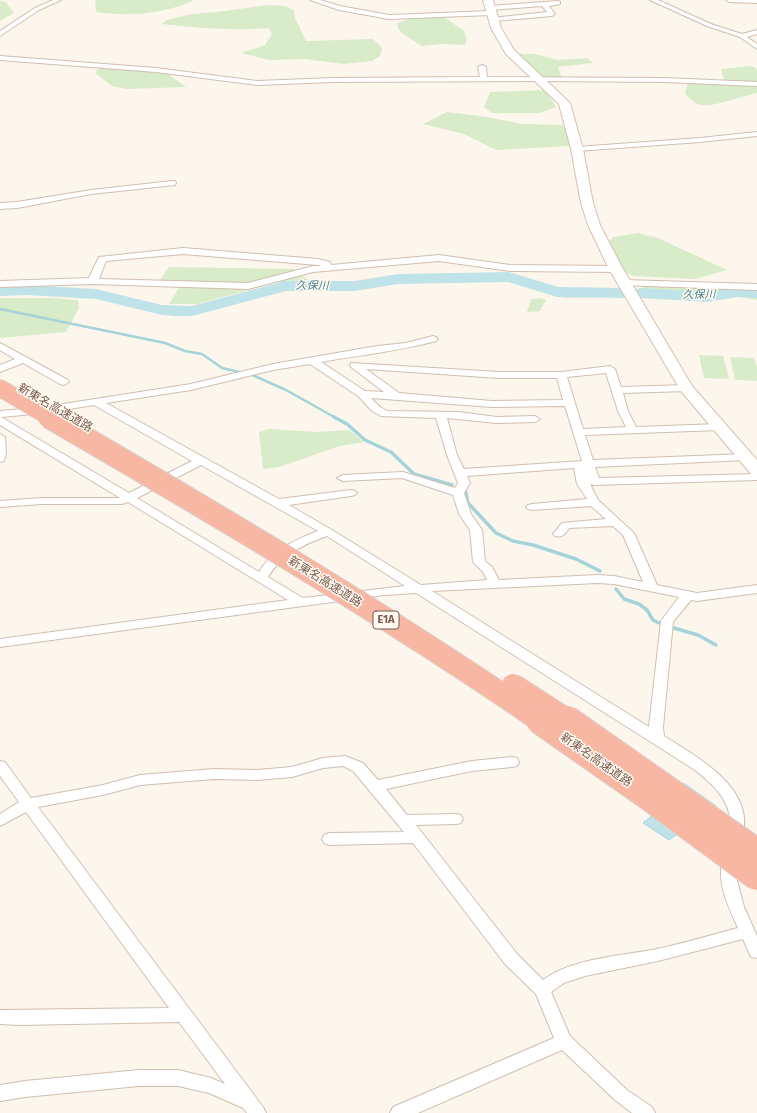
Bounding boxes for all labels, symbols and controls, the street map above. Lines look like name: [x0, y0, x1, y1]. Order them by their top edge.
water label: 久保川: [295, 279, 329, 293]
water label: 久保川: [682, 288, 716, 302]
street label: 新東名高速道路: [15, 381, 95, 435]
street label: 新東名高速道路: [286, 554, 364, 610]
road number: E1A: [373, 611, 399, 629]
street label: 新東名高速道路: [557, 730, 635, 790]

